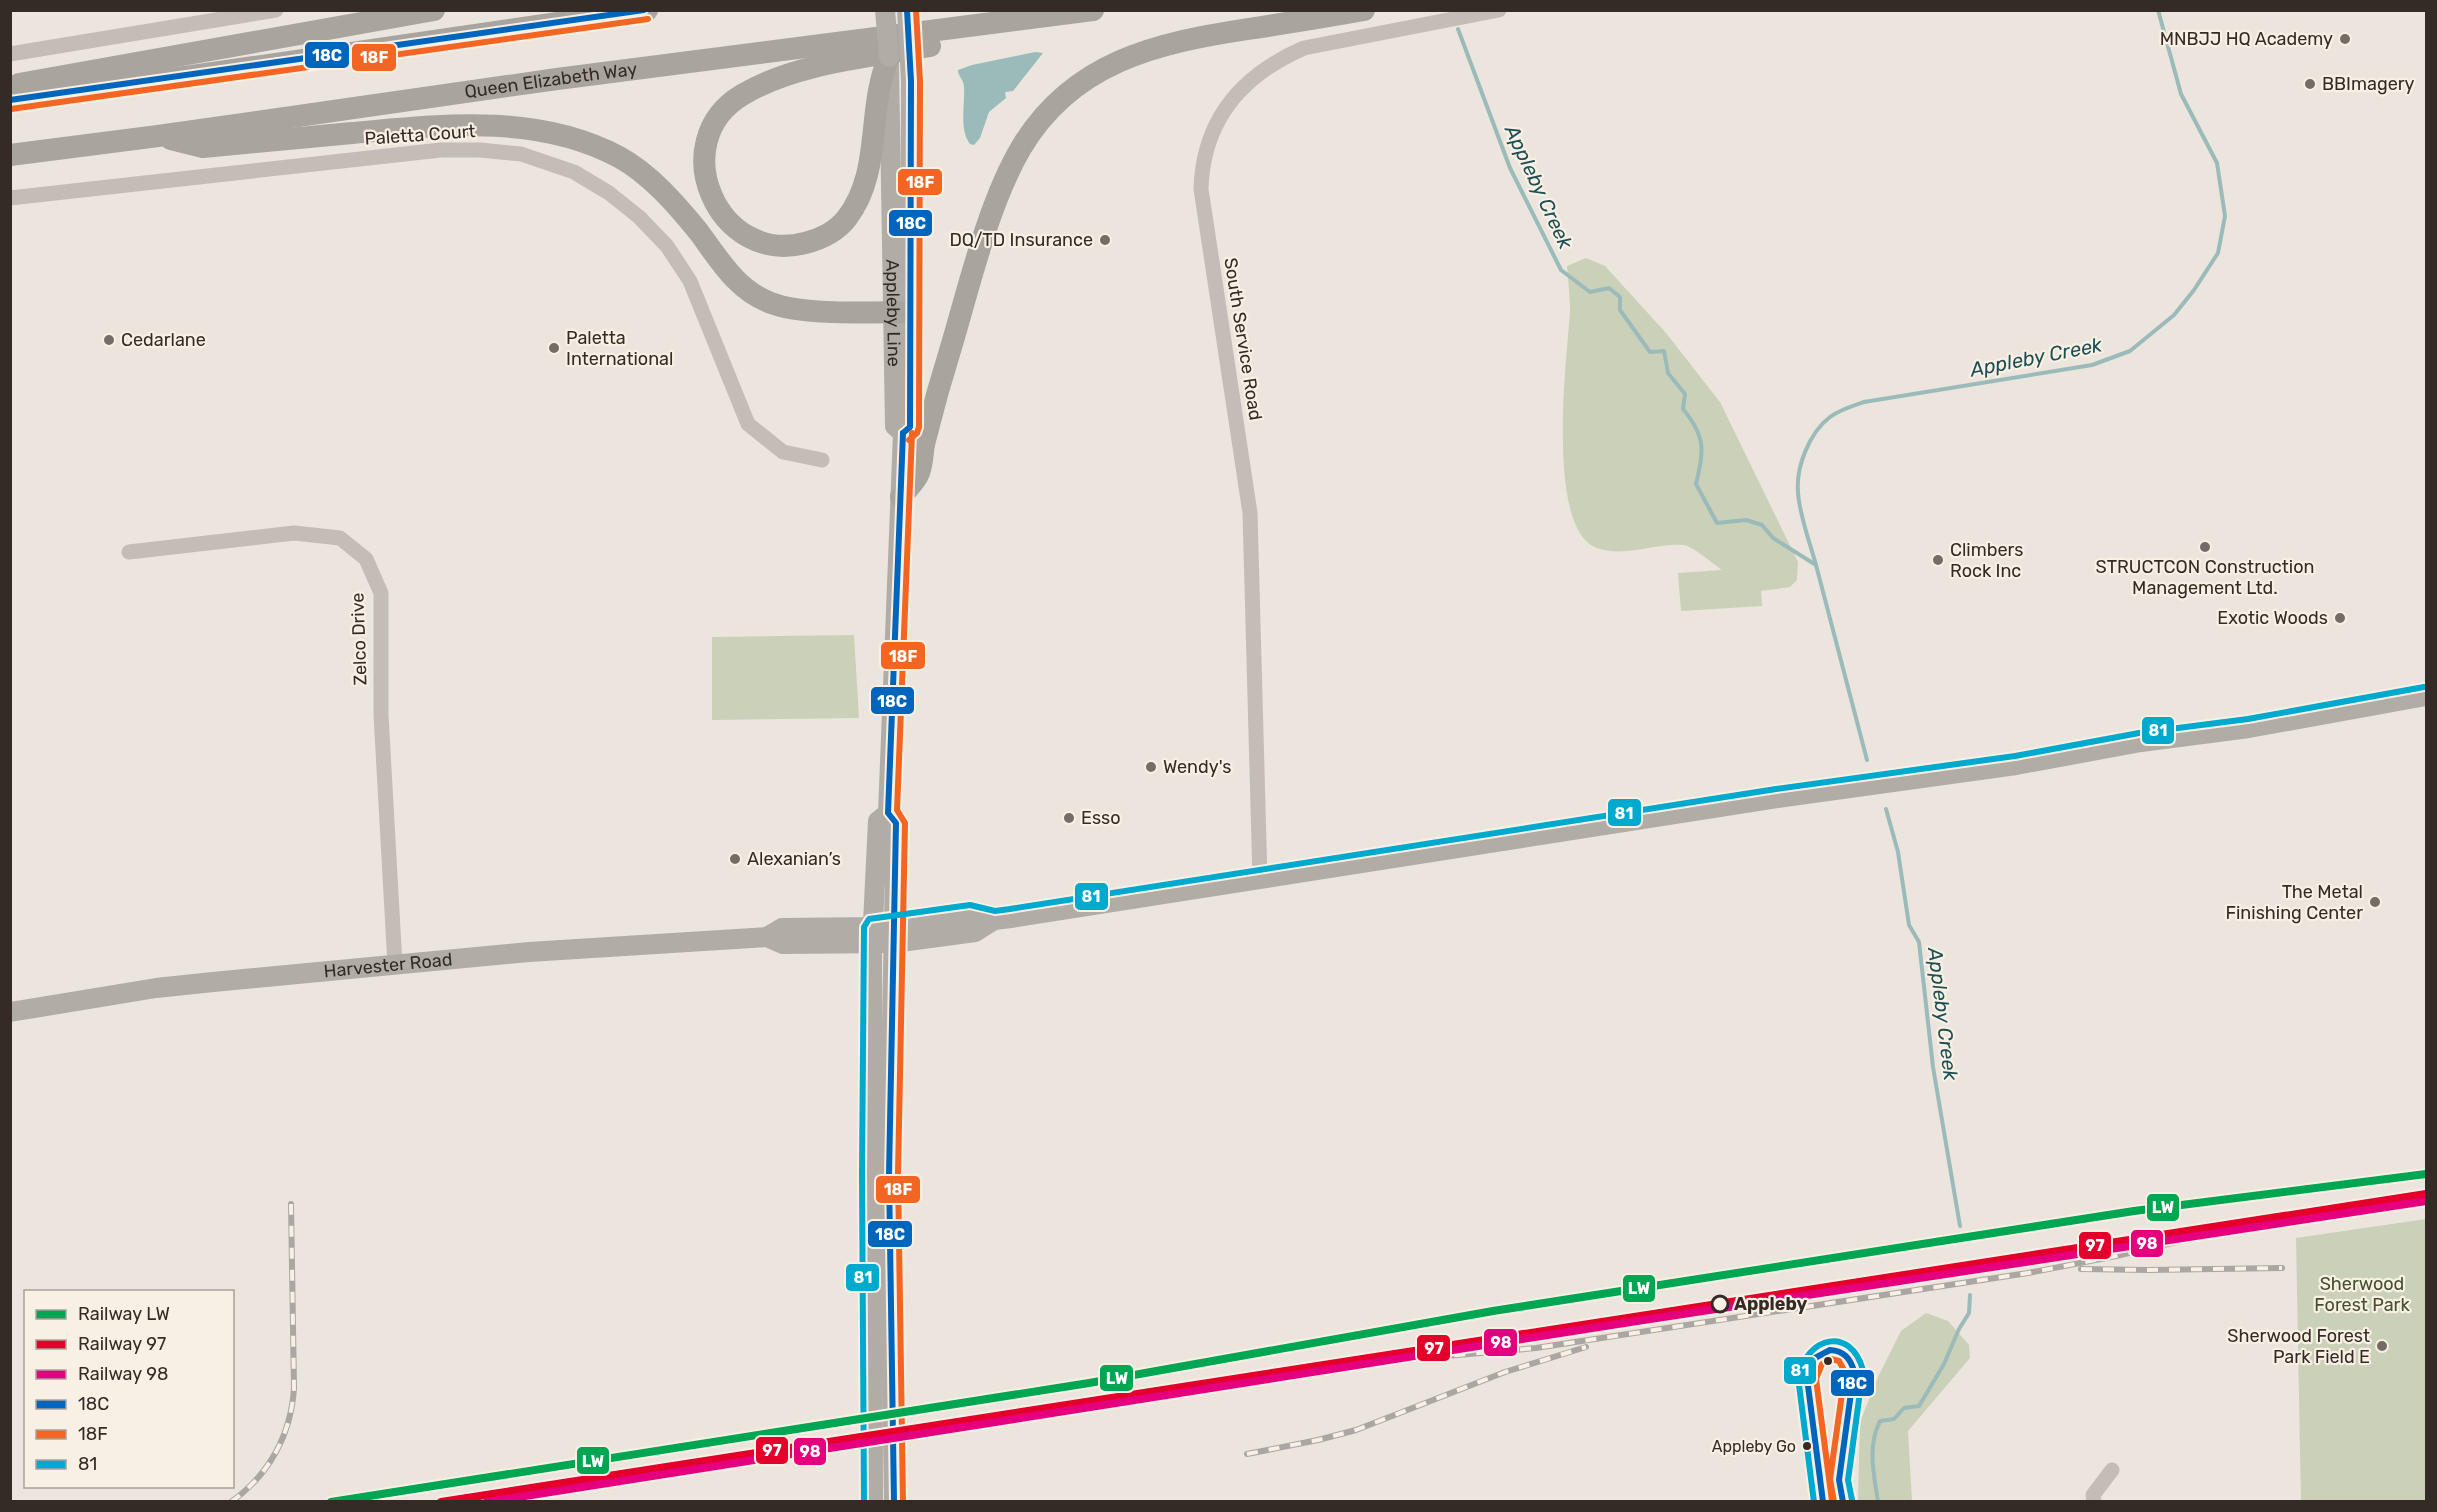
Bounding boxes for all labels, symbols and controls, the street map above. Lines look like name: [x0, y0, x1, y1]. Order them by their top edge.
place label: MNBJJ HQ Academy: [2160, 28, 2333, 50]
marker: MNBJJ HQ Academy: [2338, 32, 2352, 46]
line badge: 18C: [304, 41, 350, 69]
line badge: 18F: [351, 43, 397, 72]
text: 18C: [312, 46, 342, 65]
text: 18F: [360, 48, 388, 67]
street label: Queen Elizabeth Way: [463, 58, 639, 103]
place label: BBImagery: [2322, 73, 2415, 95]
marker: BBImagery: [2303, 77, 2317, 91]
street label: Paletta Court: [364, 120, 476, 150]
water label: Appleby Creek: [1499, 120, 1578, 253]
line badge: 18F: [897, 168, 943, 196]
text: 18F: [906, 173, 934, 192]
line badge: 18C: [888, 209, 933, 237]
text: 18C: [896, 214, 926, 233]
place label: DQ/TD Insurance: [949, 229, 1093, 251]
marker: DQ/TD Insurance: [1098, 233, 1112, 247]
street label: South Service Road: [1219, 256, 1267, 422]
street label: Appleby Line: [881, 259, 905, 367]
place label: Paletta International: [566, 327, 673, 370]
place label: Cedarlane: [121, 329, 206, 351]
water label: Appleby Creek: [1967, 332, 2105, 382]
marker: Cedarlane: [102, 333, 116, 347]
marker: Paletta International: [547, 341, 561, 355]
place label: Climbers Rock Inc: [1950, 539, 2024, 582]
marker: STRUCTCON Construction Management Ltd.: [2198, 540, 2212, 554]
marker: Climbers Rock Inc: [1931, 553, 1945, 567]
place label: STRUCTCON Construction Management Ltd.: [2096, 556, 2314, 599]
street label: Zelco Drive: [346, 592, 372, 686]
place label: Exotic Woods: [2217, 607, 2328, 629]
marker: Exotic Woods: [2333, 611, 2347, 625]
line badge: 18F: [880, 641, 926, 670]
text: 18F: [889, 647, 917, 666]
line badge: 18C: [870, 686, 915, 715]
text: 18C: [877, 692, 907, 711]
line badge: 81: [2141, 716, 2175, 745]
text: 81: [2149, 721, 2167, 740]
place label: Wendy's: [1163, 756, 1231, 778]
marker: Wendy's: [1144, 760, 1158, 774]
line badge: 81: [1607, 798, 1642, 827]
text: 81: [1615, 804, 1633, 823]
place label: Esso: [1081, 807, 1121, 829]
marker: Esso: [1062, 811, 1076, 825]
place label: Alexanian’s: [747, 848, 841, 870]
marker: Alexanian’s: [728, 852, 742, 866]
place label: The Metal Finishing Center: [2226, 881, 2363, 924]
line badge: 81: [1074, 882, 1109, 911]
text: 81: [1082, 887, 1100, 906]
marker: The Metal Finishing Center: [2368, 895, 2382, 909]
water label: Appleby Creek: [1923, 945, 1963, 1082]
street label: Harvester Road: [323, 948, 453, 982]
line badge: 18F: [875, 1175, 921, 1204]
text: 18F: [884, 1180, 912, 1199]
line badge: LW: [2146, 1193, 2180, 1222]
text: LW: [2152, 1198, 2174, 1217]
line badge: 18C: [867, 1220, 913, 1248]
text: 18C: [875, 1225, 905, 1244]
line badge: 98: [2130, 1229, 2164, 1258]
line badge: 97: [2078, 1231, 2112, 1260]
text: 98: [2136, 1234, 2158, 1253]
text: 97: [2085, 1236, 2105, 1255]
line badge: 81: [845, 1263, 880, 1292]
text: 81: [854, 1268, 872, 1287]
park label: Sherwood Forest Park: [2314, 1273, 2410, 1316]
line badge: LW: [1622, 1274, 1656, 1303]
text: LW: [1628, 1279, 1650, 1298]
legend: [24, 1290, 234, 1488]
place label: Appleby: [1734, 1293, 1807, 1315]
marker: Appleby: [1711, 1295, 1729, 1313]
text: Railway LW: [78, 1303, 170, 1325]
place label: Sherwood Forest Park Field E: [2227, 1325, 2370, 1368]
line badge: 98: [1483, 1328, 1518, 1357]
text: Railway 97: [78, 1333, 166, 1355]
text: 98: [1490, 1333, 1512, 1352]
line badge: 97: [1416, 1334, 1451, 1362]
text: 97: [1424, 1339, 1444, 1358]
marker: Sherwood Forest Park Field E: [2375, 1339, 2389, 1353]
unlabelled marker: [1822, 1355, 1834, 1367]
line badge: 81: [1783, 1356, 1817, 1385]
text: 81: [1791, 1361, 1809, 1380]
text: Railway 98: [78, 1363, 168, 1385]
line badge: LW: [1099, 1364, 1134, 1392]
text: LW: [1106, 1369, 1128, 1388]
line badge: 18C: [1830, 1369, 1875, 1397]
text: 18C: [1837, 1374, 1867, 1393]
text: 18C: [78, 1393, 109, 1415]
text: 18F: [78, 1423, 108, 1445]
line badge: 97: [755, 1436, 789, 1465]
line badge: 98: [793, 1437, 827, 1466]
place label: Appleby Go: [1712, 1437, 1796, 1456]
marker: Appleby Go: [1801, 1440, 1813, 1452]
text: 97: [762, 1441, 782, 1460]
text: 98: [799, 1442, 821, 1461]
line badge: LW: [576, 1446, 610, 1475]
text: LW: [582, 1452, 604, 1471]
text: 81: [78, 1453, 97, 1475]

